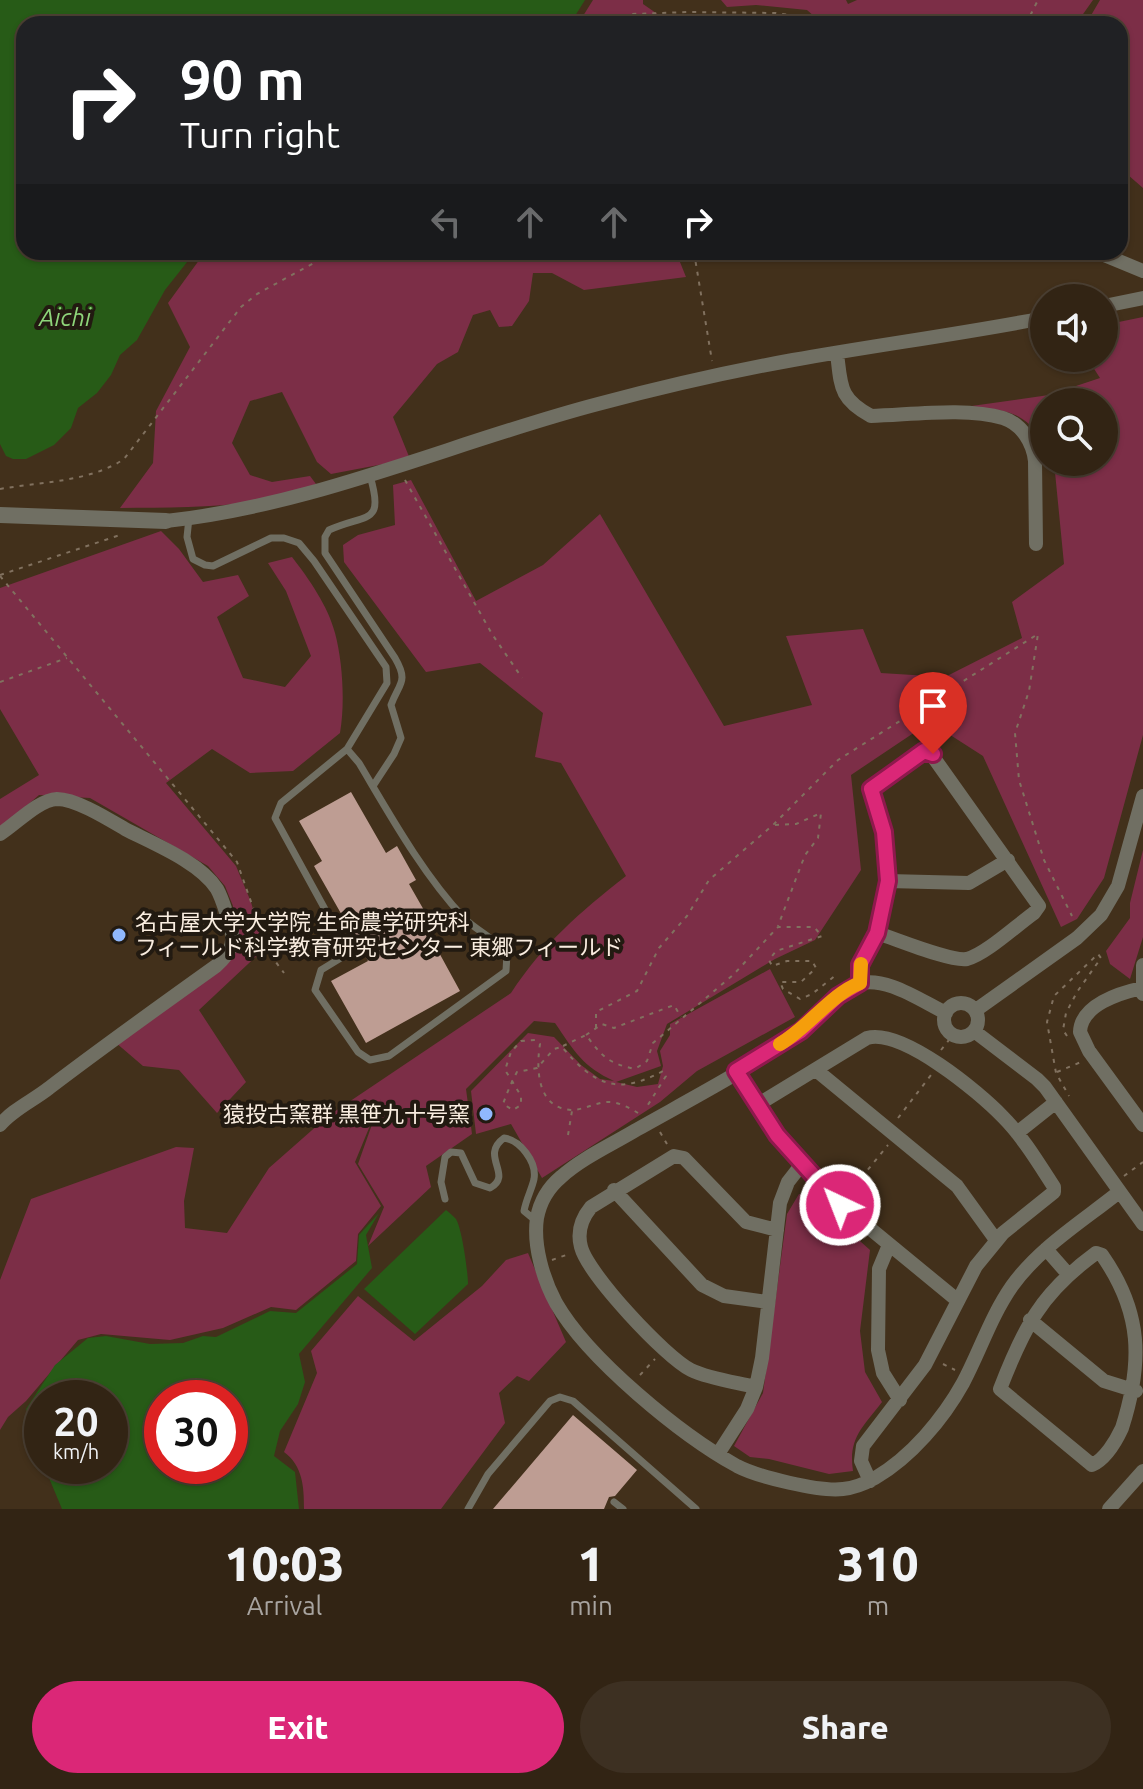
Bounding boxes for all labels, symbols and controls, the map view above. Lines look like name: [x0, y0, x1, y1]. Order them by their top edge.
icon: right: [48, 48, 152, 152]
text: 90 m: [180, 48, 305, 111]
text: Turn right: [180, 114, 340, 155]
icon: left: [424, 200, 468, 244]
icon: ahead: [508, 200, 552, 244]
icon: ahead: [592, 200, 636, 244]
icon: right: [676, 200, 720, 244]
map controls: [1030, 284, 1118, 476]
button: sound: [1030, 284, 1118, 372]
water label: Aichi: [38, 304, 92, 331]
button: search: [1030, 388, 1118, 476]
pin: [899, 672, 967, 754]
icon: arrive: [911, 684, 955, 728]
place label: 名古屋大学大学院 生命農学研究科 フィールド科学教育研究センター 東郷フィールド: [135, 909, 623, 959]
marker: 名古屋大学大学院 生命農学研究科 フィールド科学教育研究センター 東郷フィールド: [110, 926, 128, 944]
place label: 猿投古窯群 黒笹九十号窯: [223, 1101, 470, 1126]
marker: 猿投古窯群 黒笹九十号窯: [477, 1105, 495, 1123]
position arrow: [798, 1163, 882, 1247]
speed limit sign: 30: [144, 1380, 248, 1484]
text: 20: [53, 1399, 99, 1444]
text: km/h: [53, 1440, 99, 1463]
text: 10:03: [225, 1536, 345, 1590]
text: 1: [577, 1536, 604, 1590]
text: 310: [837, 1536, 918, 1590]
text: Arrival: [247, 1591, 322, 1620]
text: min: [569, 1591, 613, 1620]
text: m: [867, 1591, 889, 1620]
button: Exit: [32, 1681, 564, 1773]
button: Share: [580, 1681, 1111, 1773]

